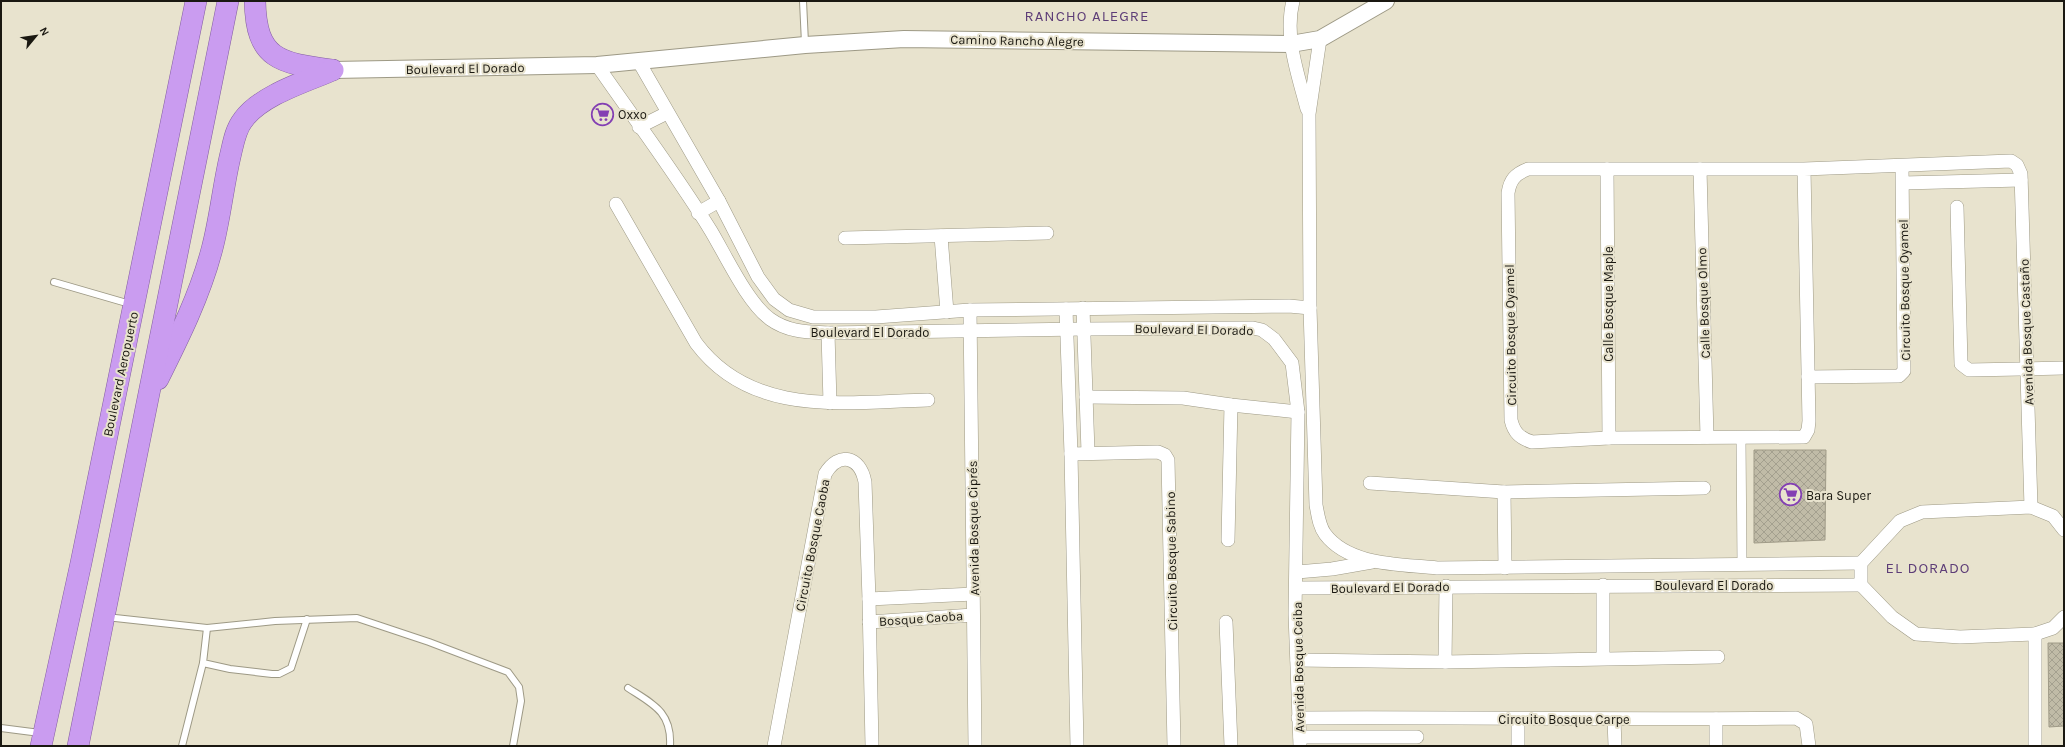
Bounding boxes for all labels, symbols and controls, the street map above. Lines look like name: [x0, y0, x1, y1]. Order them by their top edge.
district label: RANCHO ALEGRE: [1025, 7, 1149, 25]
north arrow: [16, 16, 56, 56]
text: N: [37, 25, 52, 38]
street label: Camino Rancho Alegre: [950, 32, 1084, 49]
street label: Boulevard El Dorado: [405, 60, 525, 77]
supermarket icon: Oxxo: [589, 101, 615, 127]
place label: Oxxo: [618, 107, 647, 122]
street label: Circuito Bosque Oyamel: [1896, 219, 1914, 361]
street label: Calle Bosque Maple: [1601, 246, 1617, 362]
street label: Calle Bosque Olmo: [1694, 247, 1714, 359]
street label: Avenida Bosque Castaño: [2016, 259, 2038, 405]
street label: Circuito Bosque Oyamel: [1502, 264, 1520, 406]
street label: Boulevard Aeropuerto: [100, 310, 141, 438]
street label: Boulevard El Dorado: [1134, 321, 1254, 338]
street label: Boulevard El Dorado: [811, 325, 929, 340]
street label: Avenida Bosque Ciprés: [965, 460, 983, 596]
street label: Circuito Bosque Caoba: [792, 478, 834, 613]
supermarket icon: Bara Super: [1777, 482, 1803, 508]
place label: Bara Super: [1806, 488, 1871, 503]
street label: Circuito Bosque Sabino: [1163, 491, 1181, 631]
district label: EL DORADO: [1886, 559, 1970, 577]
street label: Boulevard El Dorado: [1655, 578, 1773, 593]
street label: Boulevard El Dorado: [1330, 579, 1450, 596]
street label: Avenida Bosque Ceiba: [1290, 602, 1308, 732]
street label: Bosque Caoba: [878, 608, 964, 630]
street label: Circuito Bosque Carpe: [1498, 712, 1630, 728]

